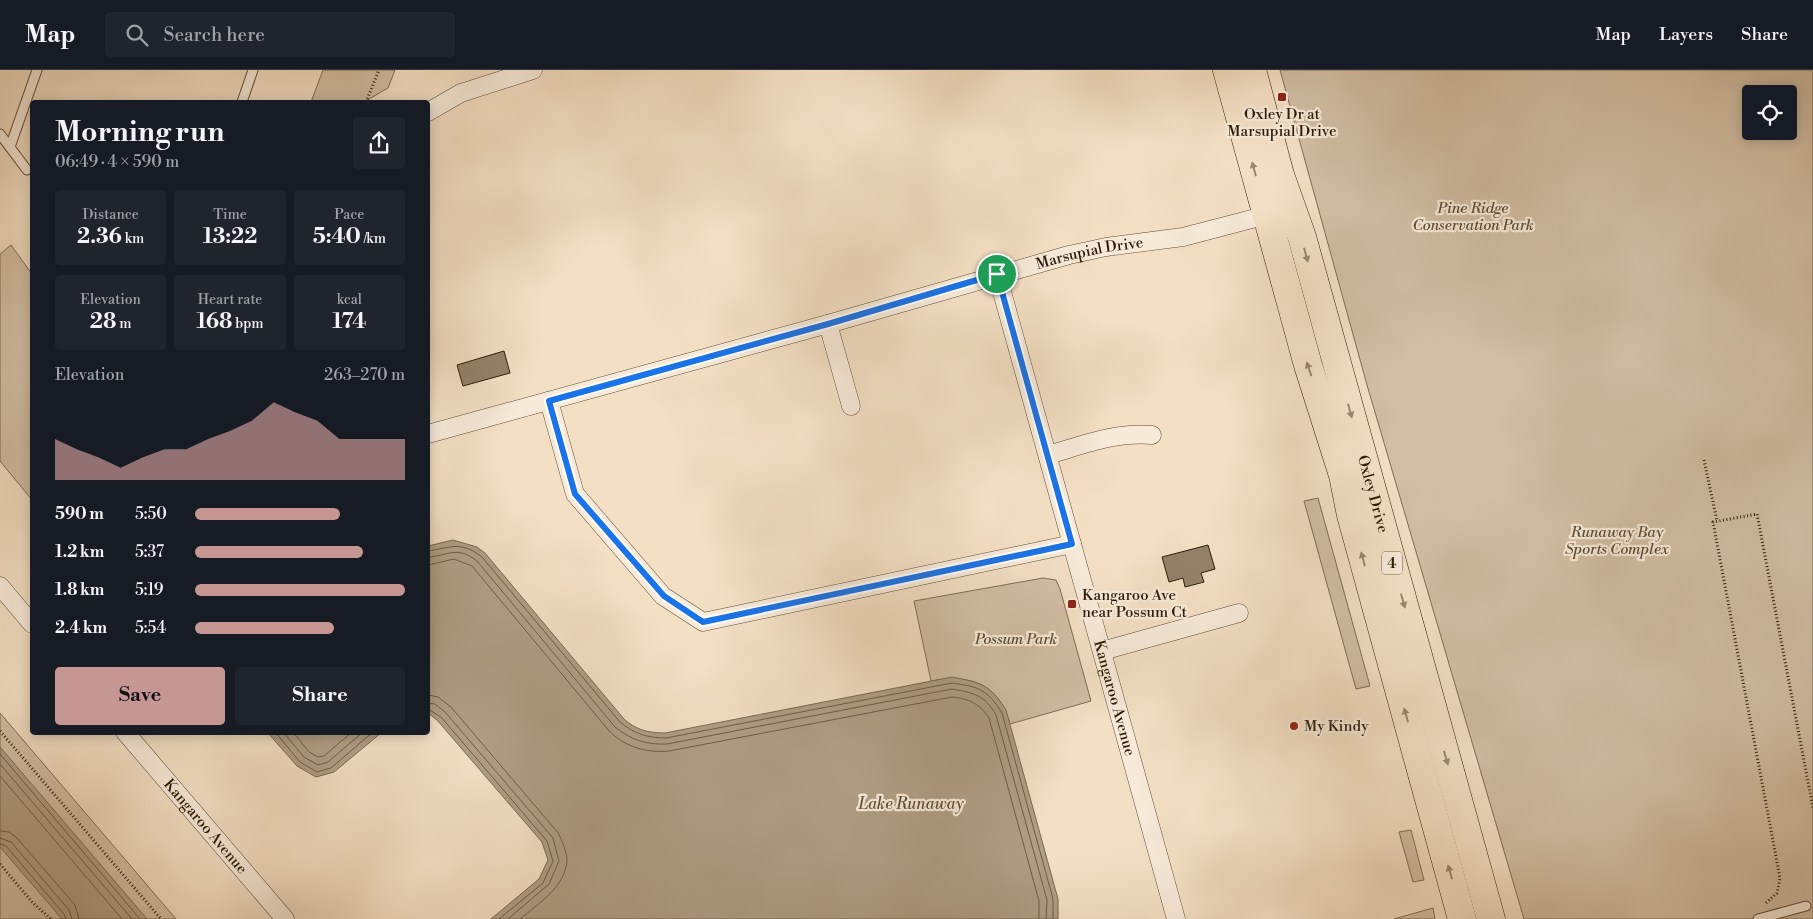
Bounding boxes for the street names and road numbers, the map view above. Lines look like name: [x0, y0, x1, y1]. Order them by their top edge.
street label: Marsupial Drive: [1034, 233, 1144, 274]
street label: Oxley Drive: [1353, 453, 1393, 535]
road number: 4: [1382, 552, 1402, 574]
street label: Kangaroo Avenue: [1089, 638, 1139, 758]
street label: Kangaroo Avenue: [159, 775, 251, 878]

